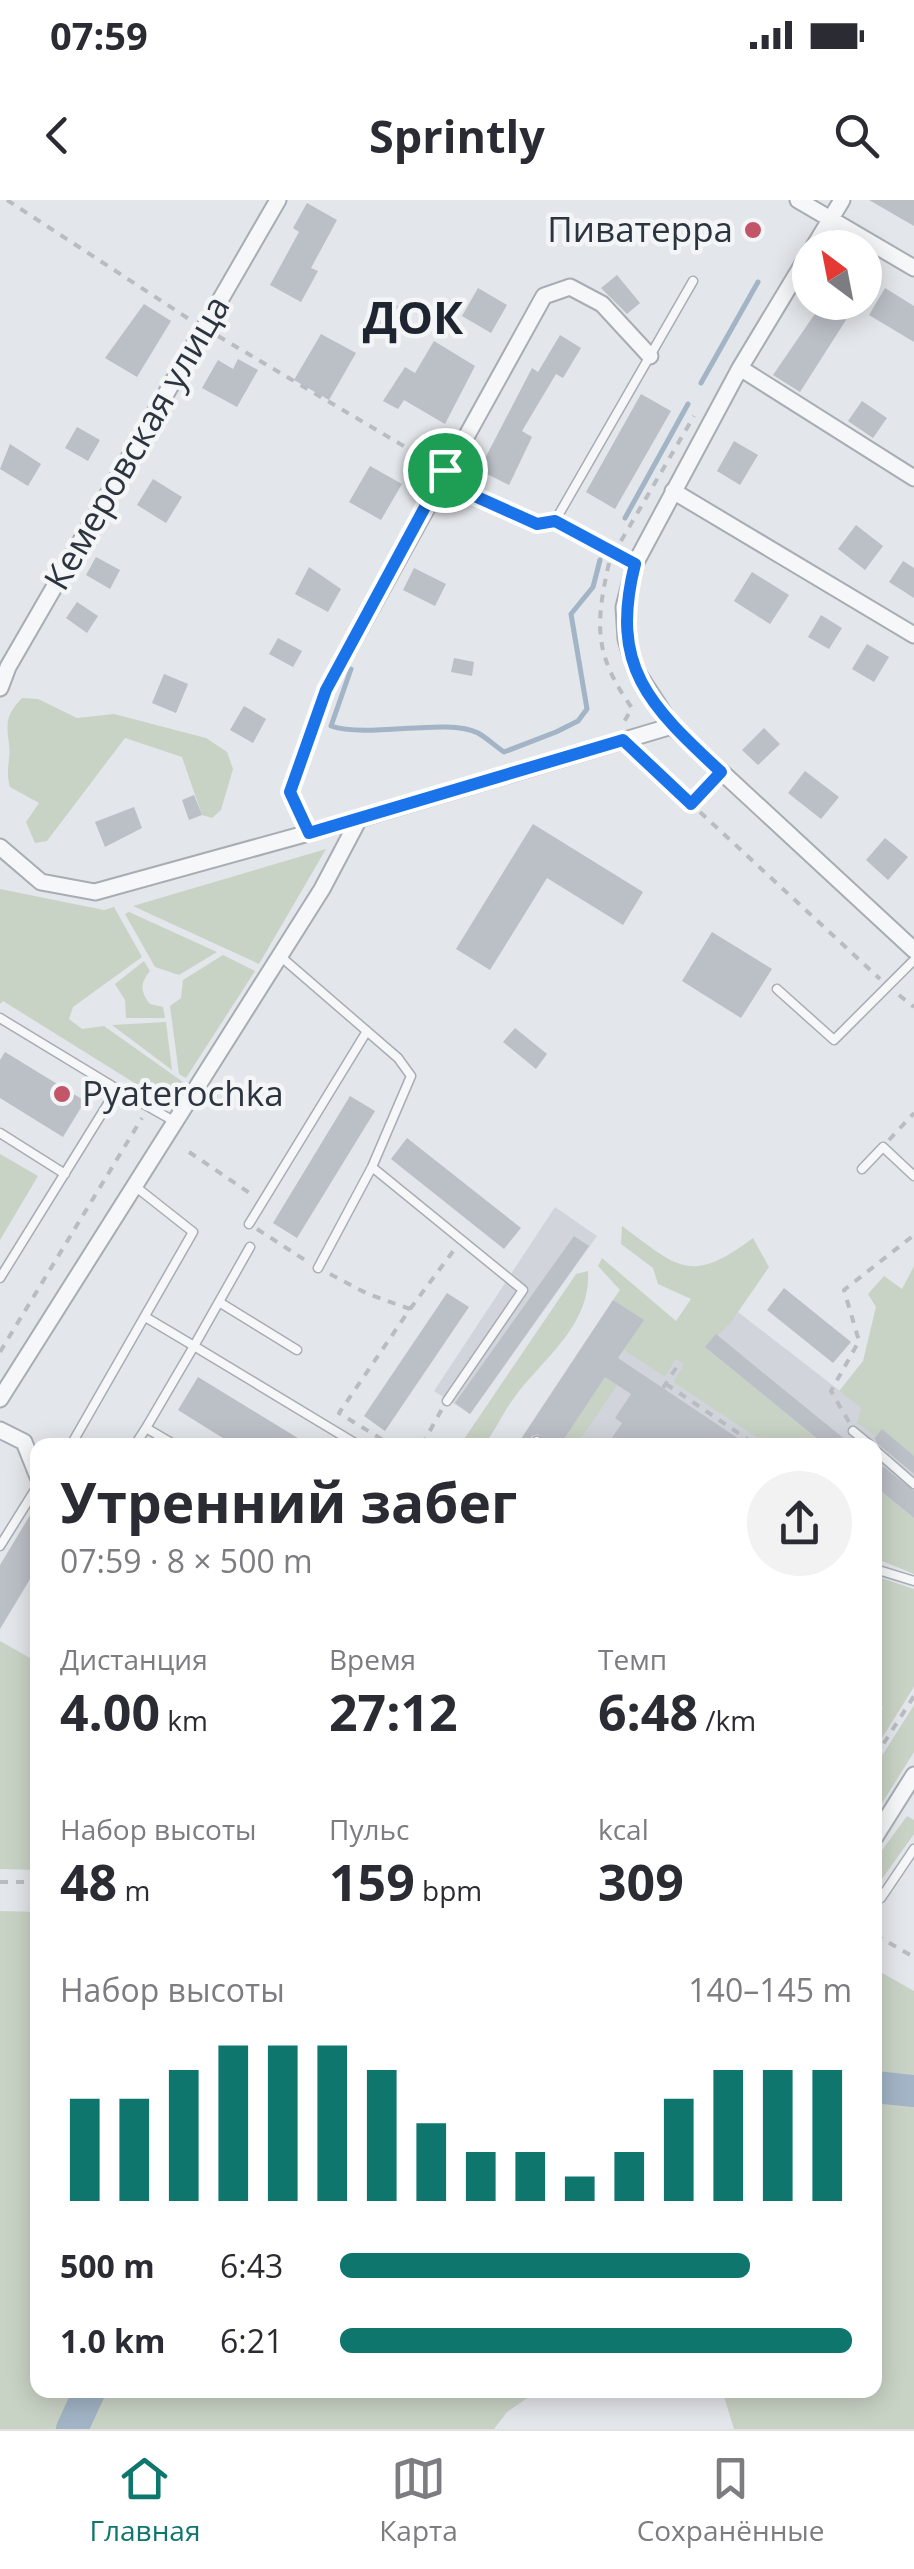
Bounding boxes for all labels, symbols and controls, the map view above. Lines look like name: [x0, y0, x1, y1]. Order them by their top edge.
text: 07:59: [50, 9, 148, 61]
text: Sprintly: [369, 105, 545, 166]
icon: back: [30, 108, 85, 163]
icon: search: [829, 108, 884, 163]
place label: Пиватерра: [547, 205, 733, 252]
marker: Пиватерра: [742, 219, 764, 241]
north arrow: [792, 230, 882, 320]
map controls: [792, 230, 882, 320]
street label: Кемеровская улица: [32, 286, 239, 598]
district label: ДОК: [363, 286, 464, 347]
pin: [403, 428, 488, 513]
icon: arrive: [418, 443, 473, 498]
place label: Pyaterochka: [82, 1069, 284, 1116]
marker: Pyaterochka: [51, 1083, 73, 1105]
text: Утренний забег: [60, 1464, 517, 1539]
button: share: [747, 1471, 852, 1576]
text: 07:59 · 8 × 500 m: [60, 1539, 313, 1582]
text: Дистанция: [60, 1640, 208, 1678]
text: Время: [329, 1640, 416, 1678]
text: Темп: [598, 1640, 667, 1678]
text: 4.00: [60, 1678, 160, 1746]
text: 27:12: [329, 1678, 458, 1746]
text: 6:48: [598, 1678, 698, 1746]
text: km: [160, 1701, 208, 1739]
text: /km: [698, 1701, 756, 1739]
text: Набор высоты: [60, 1810, 257, 1848]
text: Пульс: [329, 1810, 409, 1848]
text: kcal: [598, 1810, 649, 1848]
text: 48: [60, 1848, 117, 1916]
text: 159: [329, 1848, 415, 1916]
text: 309: [598, 1848, 684, 1916]
text: m: [117, 1871, 150, 1909]
text: bpm: [415, 1871, 482, 1909]
text: Набор высоты: [60, 1968, 285, 2011]
text: 140–145 m: [688, 1968, 852, 2011]
text: 500 m: [60, 2244, 155, 2287]
text: 6:43: [220, 2244, 283, 2287]
text: 1.0 km: [60, 2319, 165, 2362]
text: 6:21: [220, 2319, 283, 2362]
tab: Главная: [89, 2451, 200, 2549]
tab: Карта: [379, 2451, 458, 2549]
tab: Сохранённые: [637, 2451, 825, 2549]

